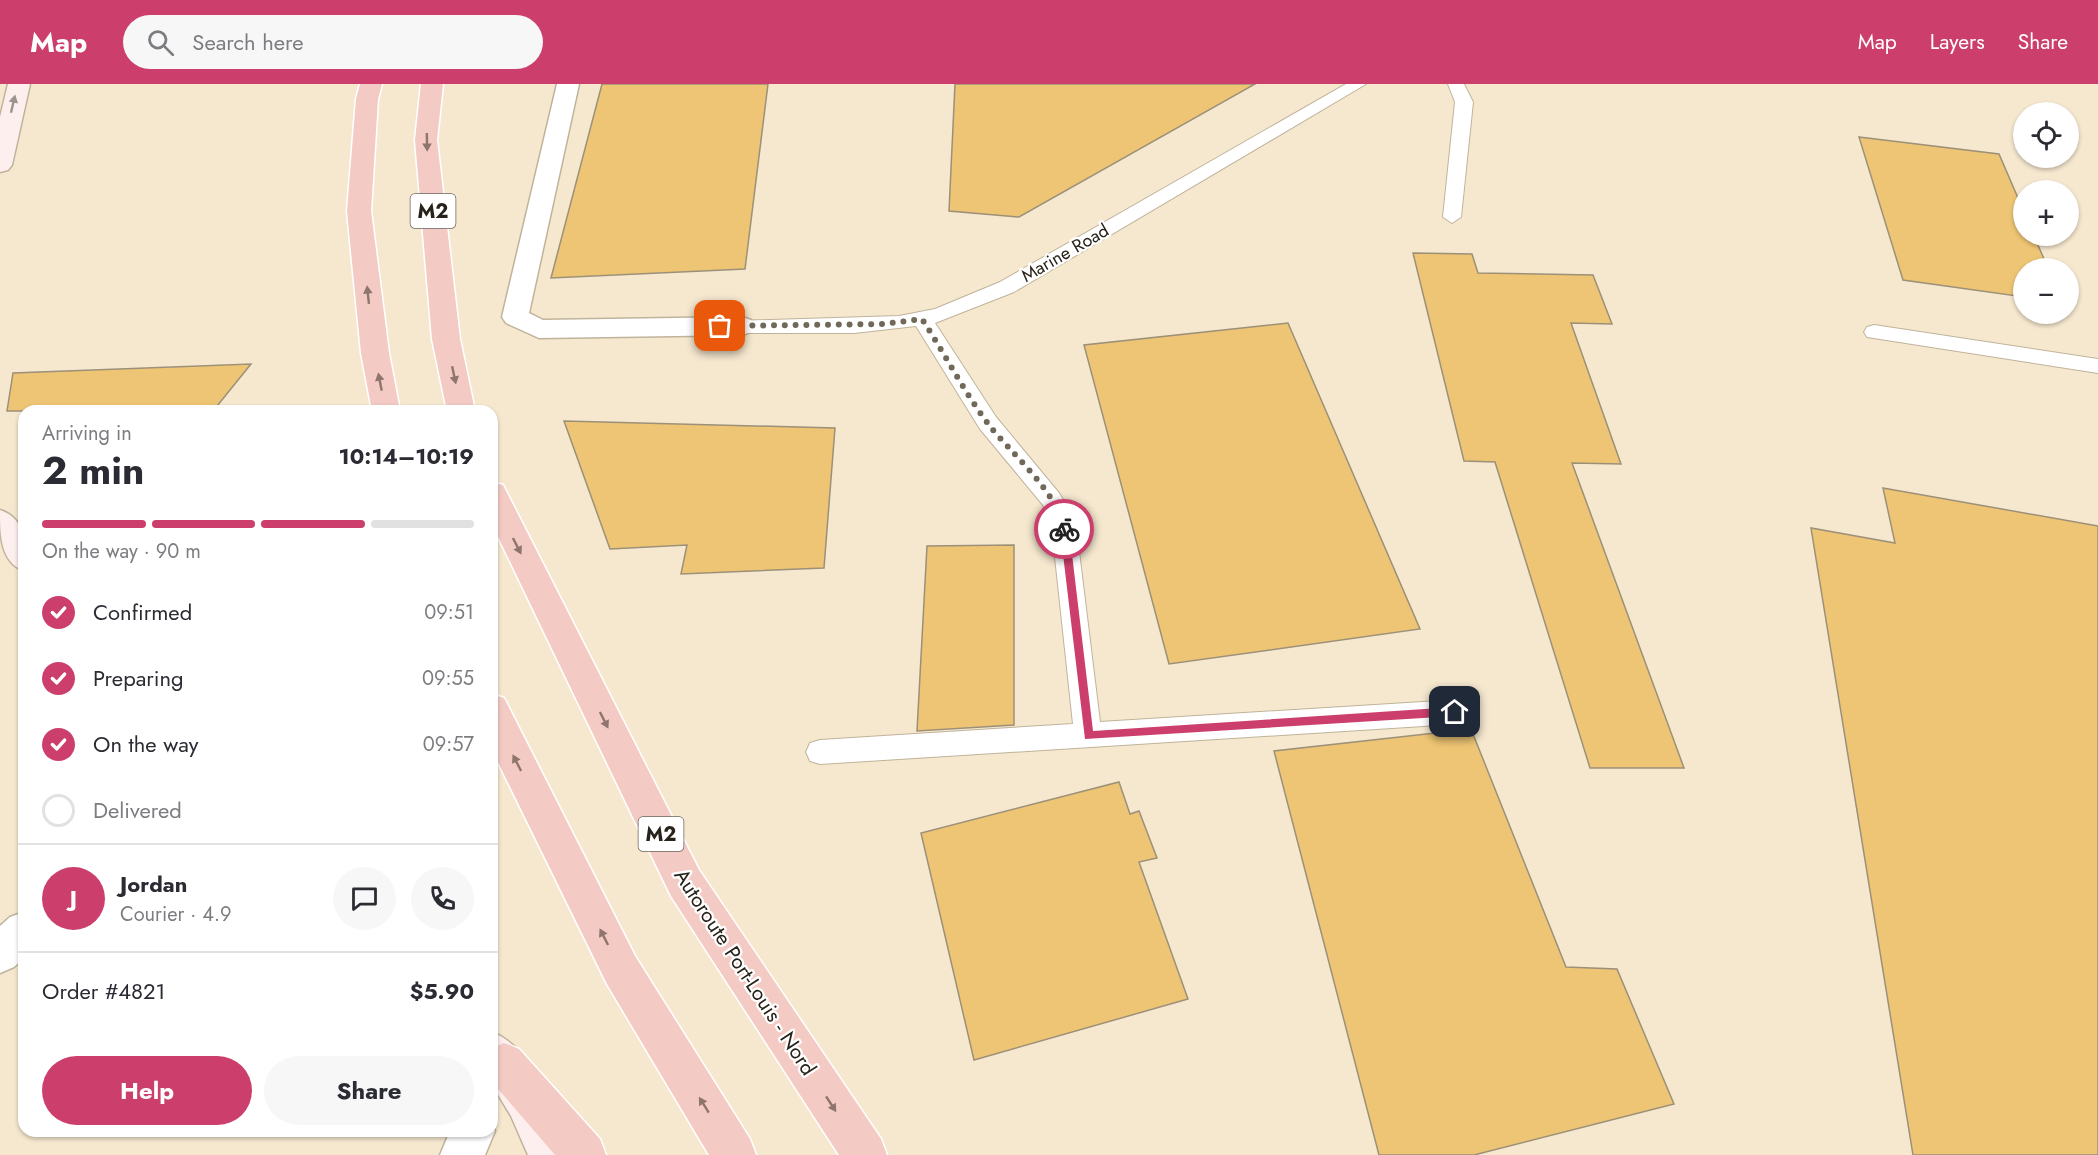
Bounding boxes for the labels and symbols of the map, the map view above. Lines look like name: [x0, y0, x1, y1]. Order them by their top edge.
one-way arrow: [9, 95, 19, 113]
one-way arrow: [422, 133, 432, 152]
road number: M2: [410, 194, 456, 228]
street label: Marine Road: [1016, 217, 1114, 289]
one-way arrow: [363, 286, 373, 305]
pin: [694, 300, 745, 351]
one-way arrow: [449, 366, 459, 384]
one-way arrow: [375, 372, 384, 391]
courier: [1034, 499, 1094, 559]
one-way arrow: [512, 537, 521, 554]
pin: [1429, 686, 1480, 737]
one-way arrow: [599, 712, 609, 729]
one-way arrow: [512, 755, 521, 772]
road number: M2: [638, 817, 684, 851]
street label: Autoroute Port-Louis - Nord: [667, 863, 823, 1081]
one-way arrow: [600, 929, 609, 946]
one-way arrow: [825, 1096, 836, 1112]
one-way arrow: [698, 1097, 709, 1113]

